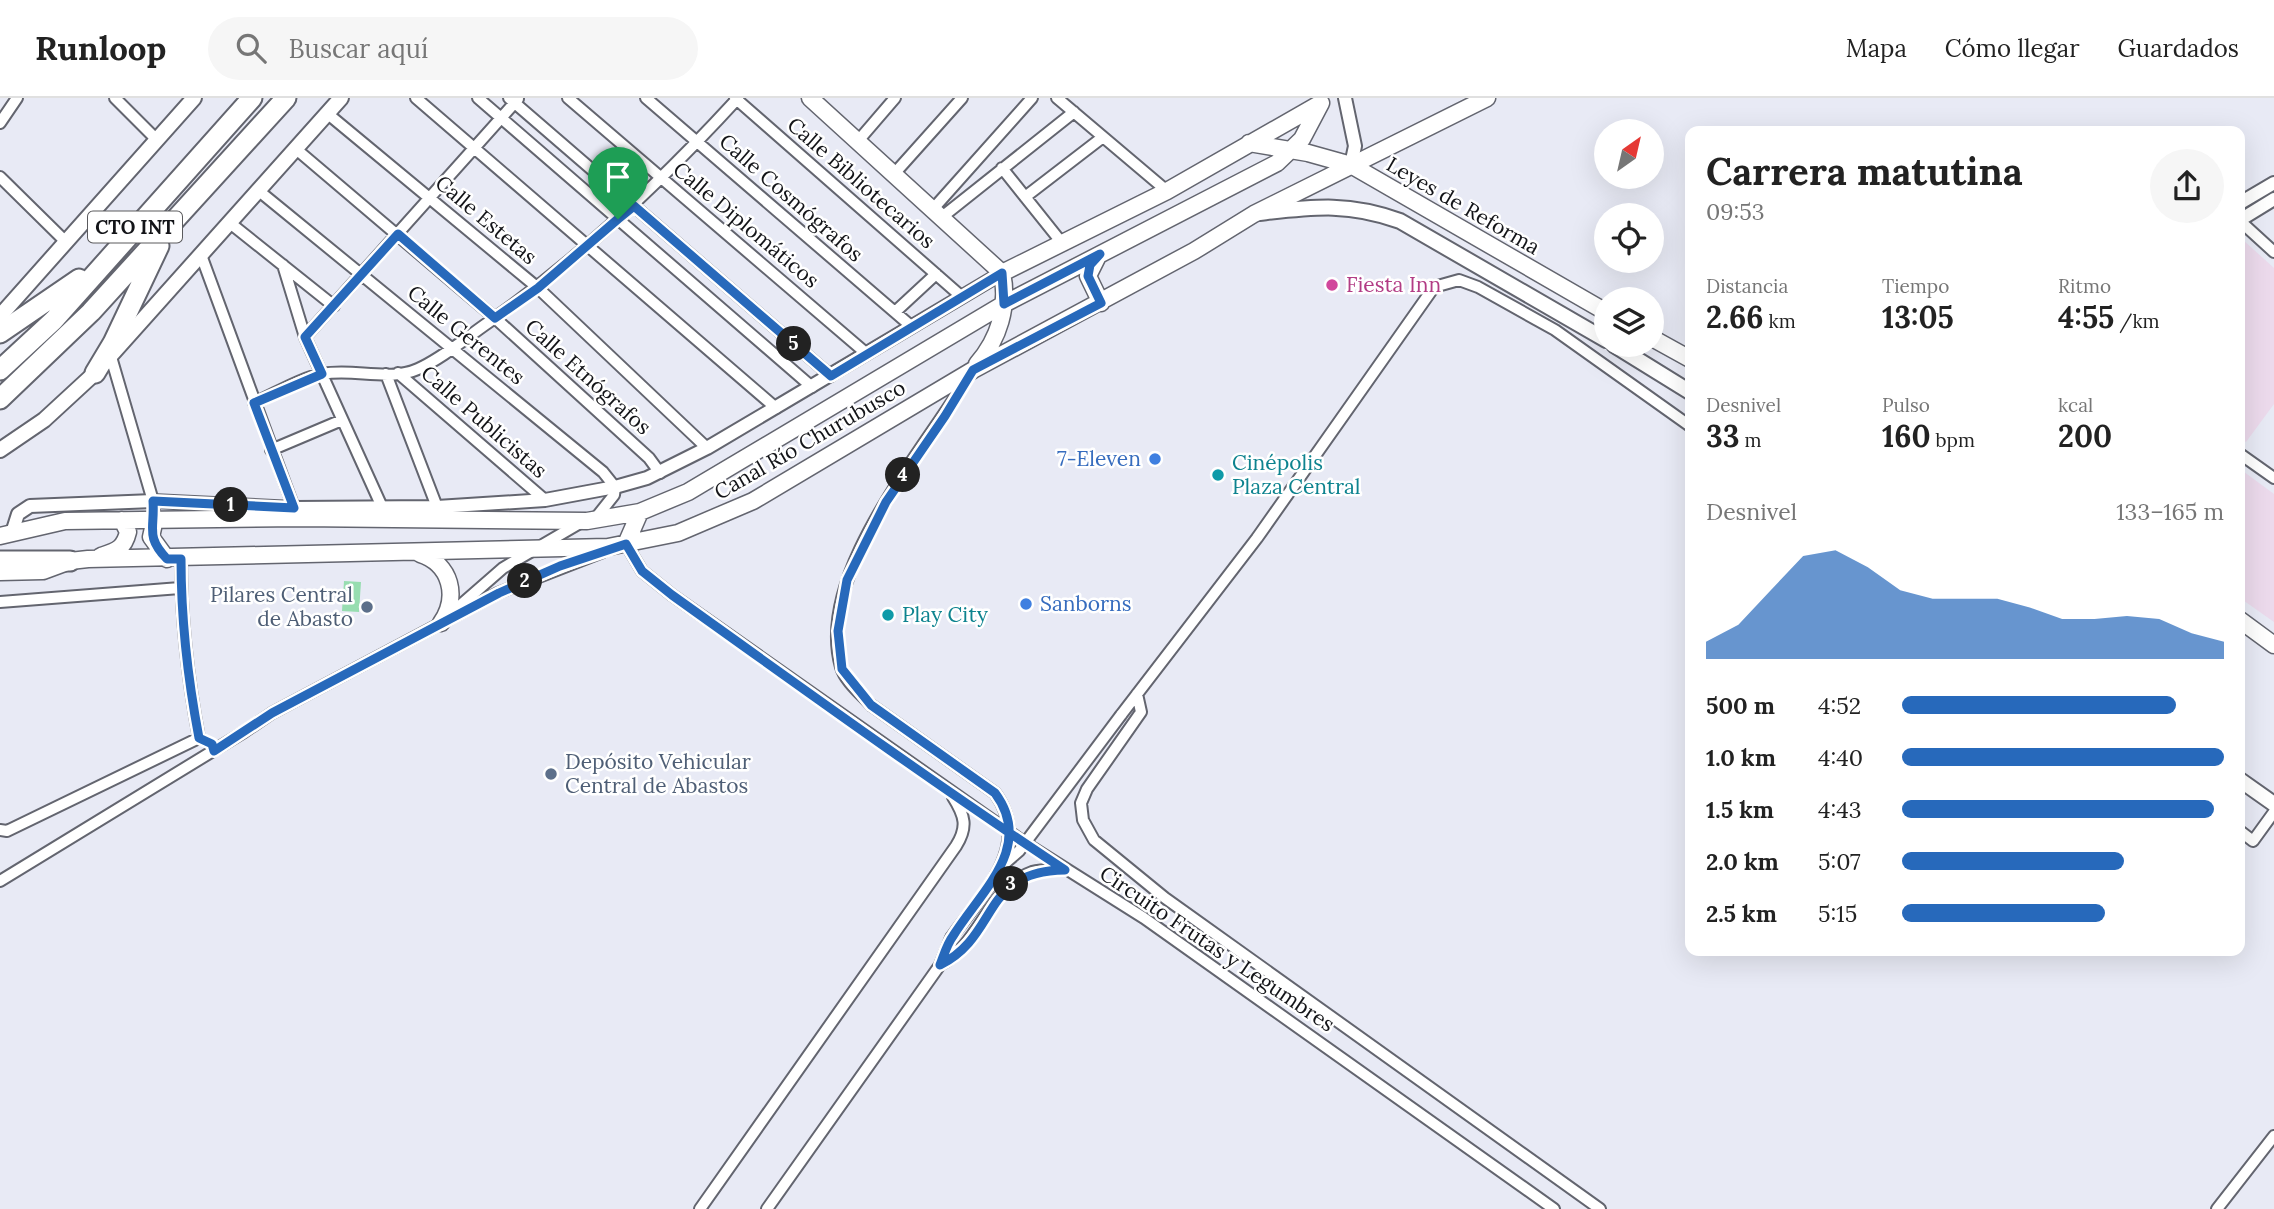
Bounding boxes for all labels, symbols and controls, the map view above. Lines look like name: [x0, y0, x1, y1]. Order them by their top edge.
search box: [208, 17, 698, 80]
text: Runloop: [35, 27, 166, 69]
icon: search: [232, 29, 270, 67]
text: Buscar aquí: [288, 32, 428, 65]
text: Mapa: [1846, 33, 1907, 64]
text: Cómo llegar: [1945, 33, 2080, 64]
text: Guardados: [2118, 33, 2239, 64]
street label: Calle Bibliotecarios: [782, 111, 941, 254]
north arrow: [1594, 119, 1664, 189]
map controls: [1594, 119, 1664, 357]
street label: Calle Cosmógrafos: [714, 128, 869, 268]
pin: [588, 147, 648, 219]
text: Carrera matutina: [1706, 147, 2023, 195]
button: share: [2150, 149, 2224, 223]
street label: Leyes de Reforma: [1382, 151, 1545, 261]
street label: Calle Diplomáticos: [668, 156, 825, 294]
icon: arrive: [599, 158, 637, 196]
street label: Calle Estetas: [430, 169, 543, 270]
text: 09:53: [1706, 197, 1765, 226]
button: locate: [1594, 203, 1664, 273]
road number: CTO INT: [88, 211, 182, 242]
place label: Fiesta Inn: [1346, 271, 1442, 298]
text: Distancia: [1706, 274, 1788, 298]
text: Tiempo: [1882, 274, 1949, 298]
text: Ritmo: [2058, 274, 2111, 298]
marker: Fiesta Inn: [1324, 277, 1340, 293]
street label: Calle Gerentes: [402, 279, 531, 390]
button: layers: [1594, 287, 1664, 357]
text: 2.66: [1706, 298, 1763, 336]
text: 13:05: [1882, 298, 1954, 336]
text: 4:55: [2058, 298, 2114, 336]
text: km: [1763, 309, 1796, 333]
text: /km: [2114, 309, 2160, 333]
street label: Calle Etnógrafos: [520, 313, 657, 440]
pin: 5: [776, 327, 812, 362]
text: 5: [788, 331, 799, 355]
street label: Calle Publicistas: [416, 359, 553, 484]
street label: Canal Río Churubusco: [709, 374, 910, 505]
text: Desnivel: [1706, 393, 1781, 417]
text: Pulso: [1882, 393, 1930, 417]
text: kcal: [2058, 393, 2093, 417]
text: 33: [1706, 417, 1740, 455]
text: 160: [1882, 417, 1931, 455]
text: 200: [2058, 417, 2112, 455]
text: m: [1740, 428, 1762, 452]
text: bpm: [1931, 428, 1975, 452]
place label: 7-Eleven: [1057, 445, 1141, 472]
place label: Cinépolis Plaza Central: [1232, 449, 1360, 500]
marker: 7-Eleven: [1147, 451, 1163, 467]
pin: 4: [886, 458, 920, 492]
text: 4: [897, 462, 908, 486]
marker: Cinépolis Plaza Central: [1210, 467, 1226, 483]
pin: 1: [214, 488, 248, 522]
text: 1: [227, 492, 234, 516]
text: Desnivel: [1706, 497, 1797, 526]
text: 133–165 m: [2116, 497, 2224, 526]
pin: 2: [508, 564, 542, 598]
text: 2: [519, 568, 530, 592]
place label: Pilares Central de Abasto: [210, 581, 353, 632]
place label: Sanborns: [1040, 590, 1132, 617]
marker: Sanborns: [1018, 596, 1034, 612]
marker: Pilares Central de Abasto: [359, 599, 375, 615]
place label: Play City: [902, 601, 988, 628]
marker: Play City: [880, 607, 896, 623]
text: 500 m: [1706, 691, 1775, 720]
text: 4:52: [1818, 691, 1861, 720]
text: 1.0 km: [1706, 743, 1776, 772]
text: 4:40: [1818, 743, 1863, 772]
place label: Depósito Vehicular Central de Abastos: [565, 748, 751, 799]
marker: Depósito Vehicular Central de Abastos: [543, 766, 559, 782]
text: 1.5 km: [1706, 795, 1774, 824]
text: 4:43: [1818, 795, 1862, 824]
text: 2.0 km: [1706, 847, 1779, 876]
text: 5:07: [1818, 847, 1861, 876]
street label: Circuito Frutas y Legumbres: [1095, 860, 1340, 1037]
pin: 3: [993, 866, 1028, 902]
text: 3: [1005, 871, 1016, 895]
text: 2.5 km: [1706, 899, 1777, 928]
text: 5:15: [1818, 899, 1857, 928]

